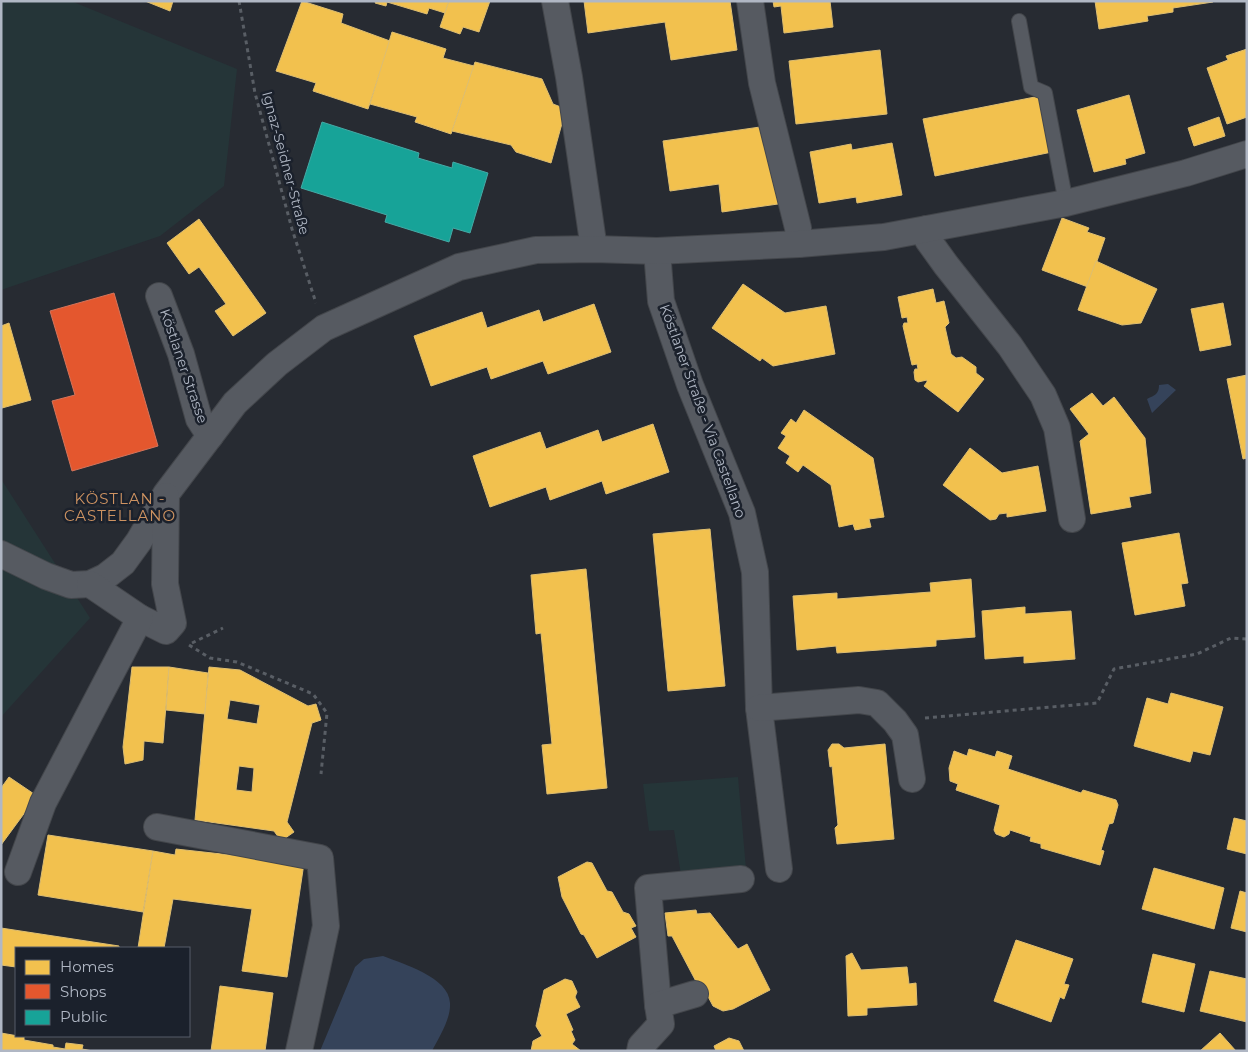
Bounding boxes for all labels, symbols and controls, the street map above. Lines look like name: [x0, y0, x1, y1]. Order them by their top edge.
street label: Ignaz-Seidner-Straße: [258, 89, 314, 237]
street label: Köstlaner Straße - Via Castellano: [656, 302, 750, 521]
street label: Köstlaner Strasse: [156, 306, 212, 426]
district label: KÖSTLAN - CASTELLANO: [64, 489, 176, 525]
legend: [15, 947, 190, 1037]
text: Homes: [60, 957, 114, 976]
text: Shops: [60, 982, 106, 1001]
text: Public: [60, 1007, 108, 1026]

